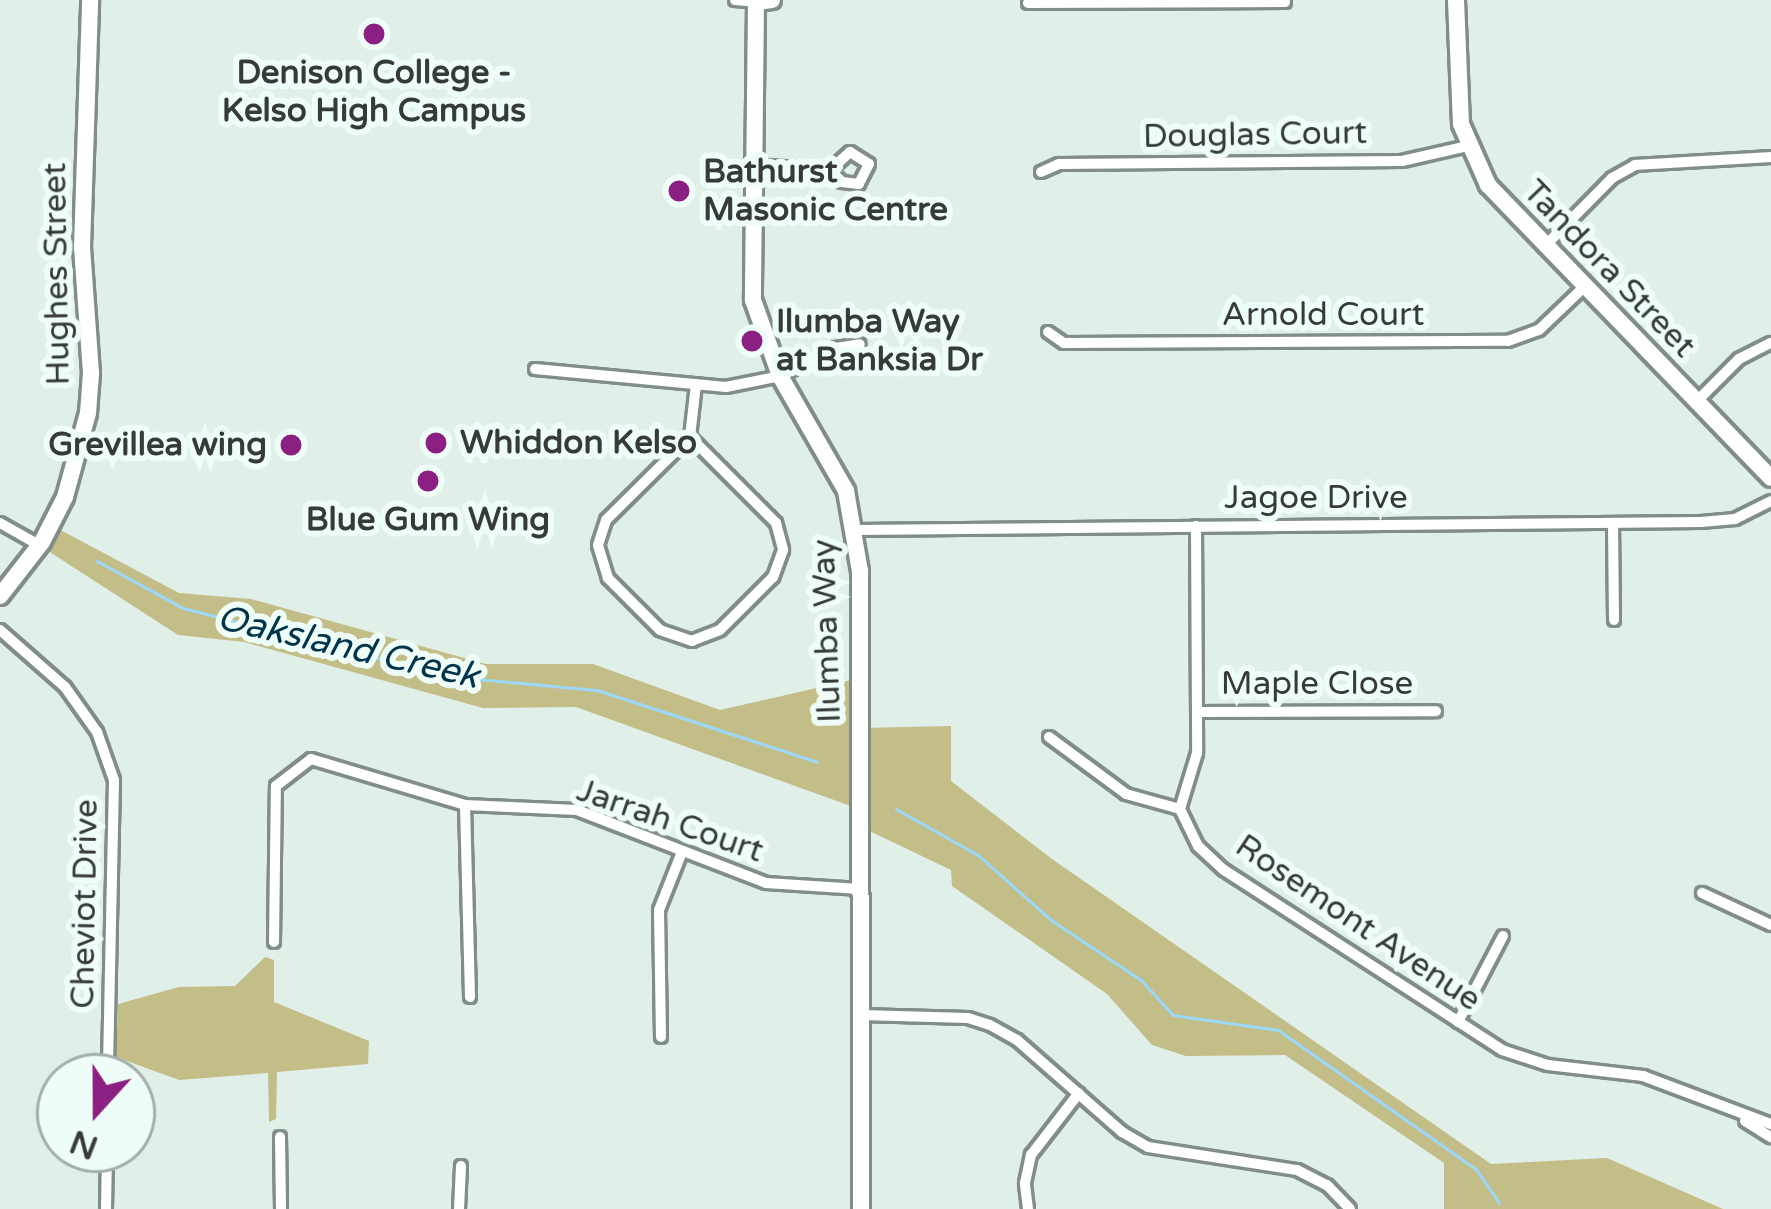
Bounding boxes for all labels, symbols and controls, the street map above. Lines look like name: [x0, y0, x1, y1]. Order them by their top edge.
marker: Denison College - Kelso High Campus: [361, 21, 387, 47]
place label: Denison College - Kelso High Campus: [222, 53, 526, 131]
street label: Douglas Court: [1143, 113, 1367, 157]
place label: Bathurst Masonic Centre: [703, 152, 948, 230]
street label: Hughes Street: [35, 162, 79, 386]
street label: Tandora Street: [1515, 172, 1703, 366]
marker: Bathurst Masonic Centre: [666, 178, 692, 204]
street label: Arnold Court: [1222, 295, 1424, 335]
place label: Ilumba Way at Banksia Dr: [776, 302, 983, 380]
marker: Ilumba Way at Banksia Dr: [739, 328, 765, 354]
place label: Whiddon Kelso: [460, 423, 697, 463]
place label: Grevillea wing: [48, 425, 267, 465]
marker: Whiddon Kelso: [423, 430, 449, 456]
marker: Grevillea wing: [278, 432, 304, 458]
marker: Blue Gum Wing: [415, 468, 441, 494]
street label: Jagoe Drive: [1224, 478, 1408, 518]
place label: Blue Gum Wing: [306, 500, 550, 540]
street label: Ilumba Way: [804, 539, 850, 723]
water label: Oaksland Creek: [213, 596, 483, 698]
street label: Maple Close: [1221, 664, 1413, 704]
street label: Jarrah Court: [572, 771, 768, 871]
street label: Cheviot Drive: [63, 799, 107, 1009]
street label: Rosemont Avenue: [1228, 826, 1488, 1020]
north arrow: [36, 1053, 156, 1173]
text: N: [65, 1121, 103, 1167]

